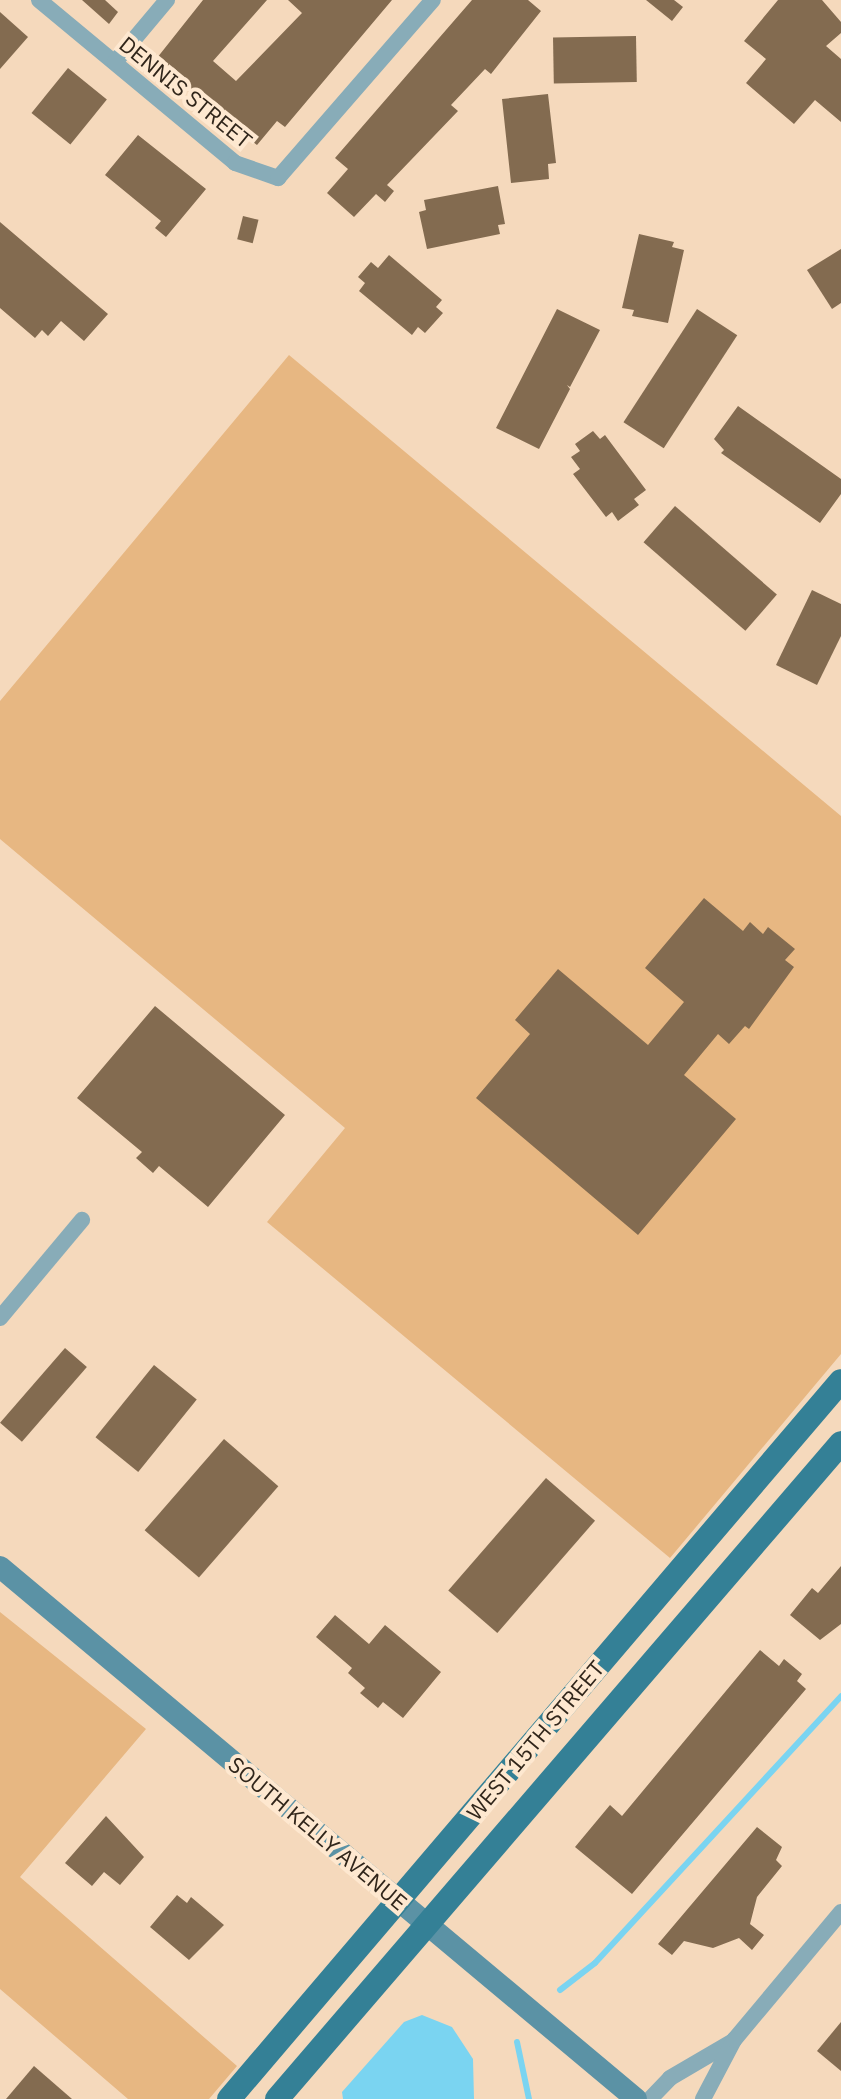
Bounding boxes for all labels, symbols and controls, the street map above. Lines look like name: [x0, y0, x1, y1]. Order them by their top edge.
street label: DENNIS STREET: [114, 30, 258, 154]
street label: WEST 15TH STREET: [461, 1655, 609, 1825]
street label: SOUTH KELLY AVENUE: [223, 1751, 413, 1915]

